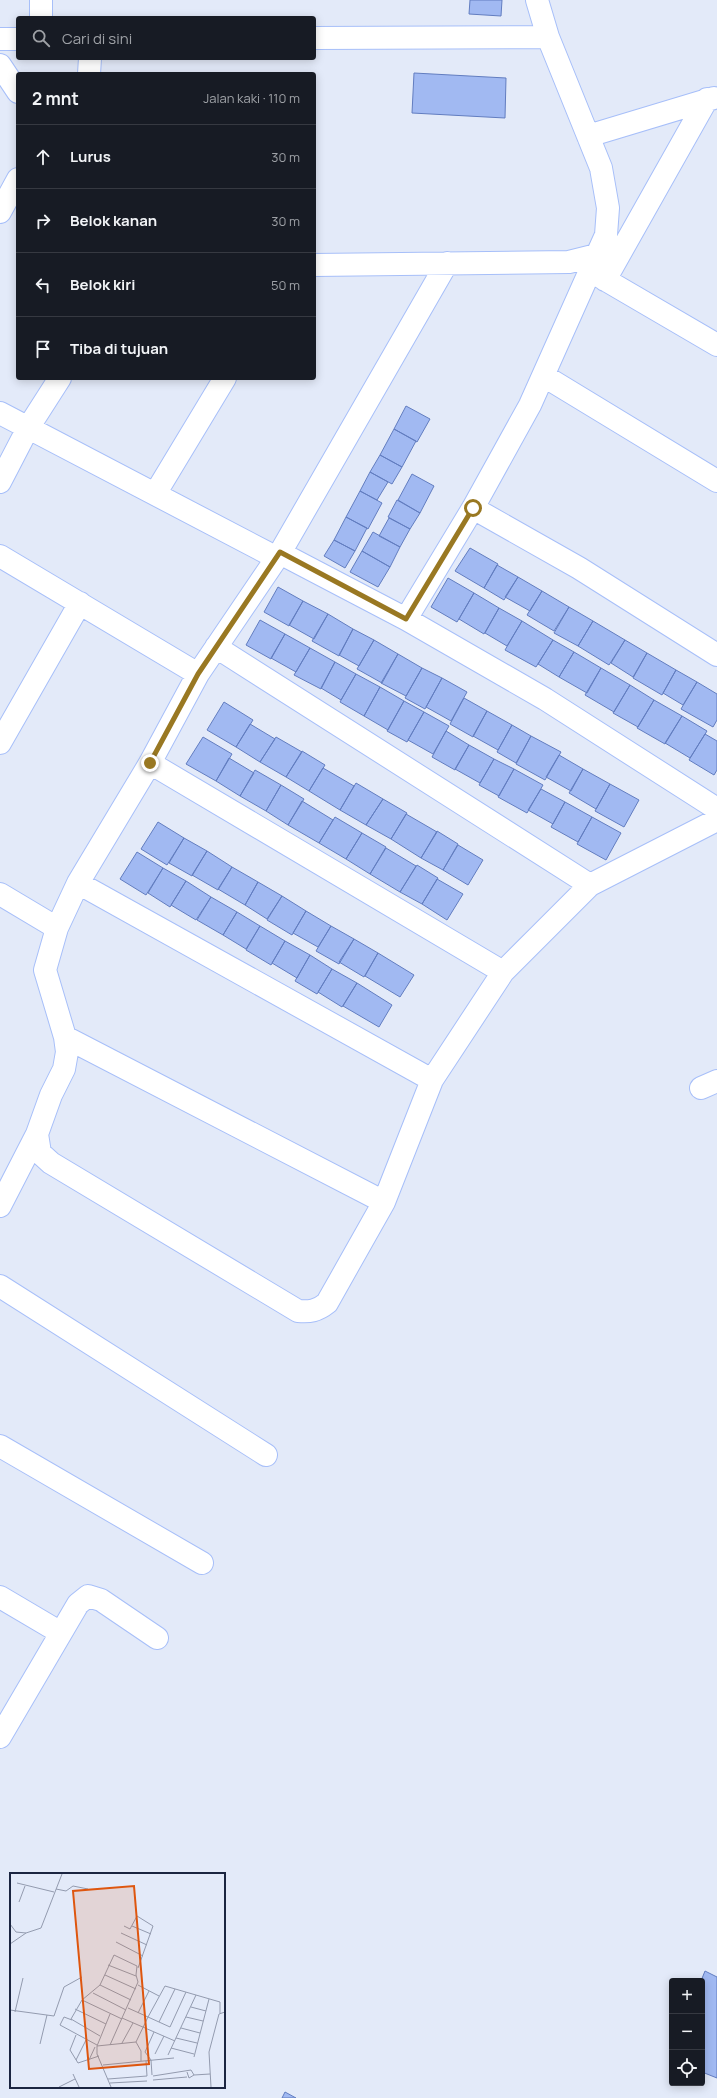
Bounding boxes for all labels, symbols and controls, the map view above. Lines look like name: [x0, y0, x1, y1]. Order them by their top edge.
search box: [16, 16, 316, 60]
icon: search: [30, 27, 52, 49]
text: Cari di sini: [62, 28, 132, 49]
text: 2 mnt: [32, 87, 79, 110]
text: Jalan kaki · 110 m: [203, 89, 300, 107]
icon: ahead: [32, 146, 54, 168]
text: Lurus: [70, 146, 111, 167]
text: 30 m: [271, 148, 300, 166]
icon: right: [32, 210, 54, 232]
text: Belok kanan: [70, 210, 157, 231]
text: 30 m: [271, 212, 300, 230]
icon: left: [32, 274, 54, 296]
text: Belok kiri: [70, 274, 136, 295]
text: 50 m: [271, 276, 300, 294]
icon: arrive: [32, 338, 54, 360]
text: Tiba di tujuan: [70, 338, 168, 359]
route start: [464, 499, 482, 517]
route end: [141, 754, 159, 772]
inset map: [10, 1873, 225, 2088]
map controls: [669, 1978, 705, 2086]
button: +: [669, 1978, 705, 2014]
button: −: [669, 2014, 705, 2050]
button: locate: [669, 2050, 705, 2086]

